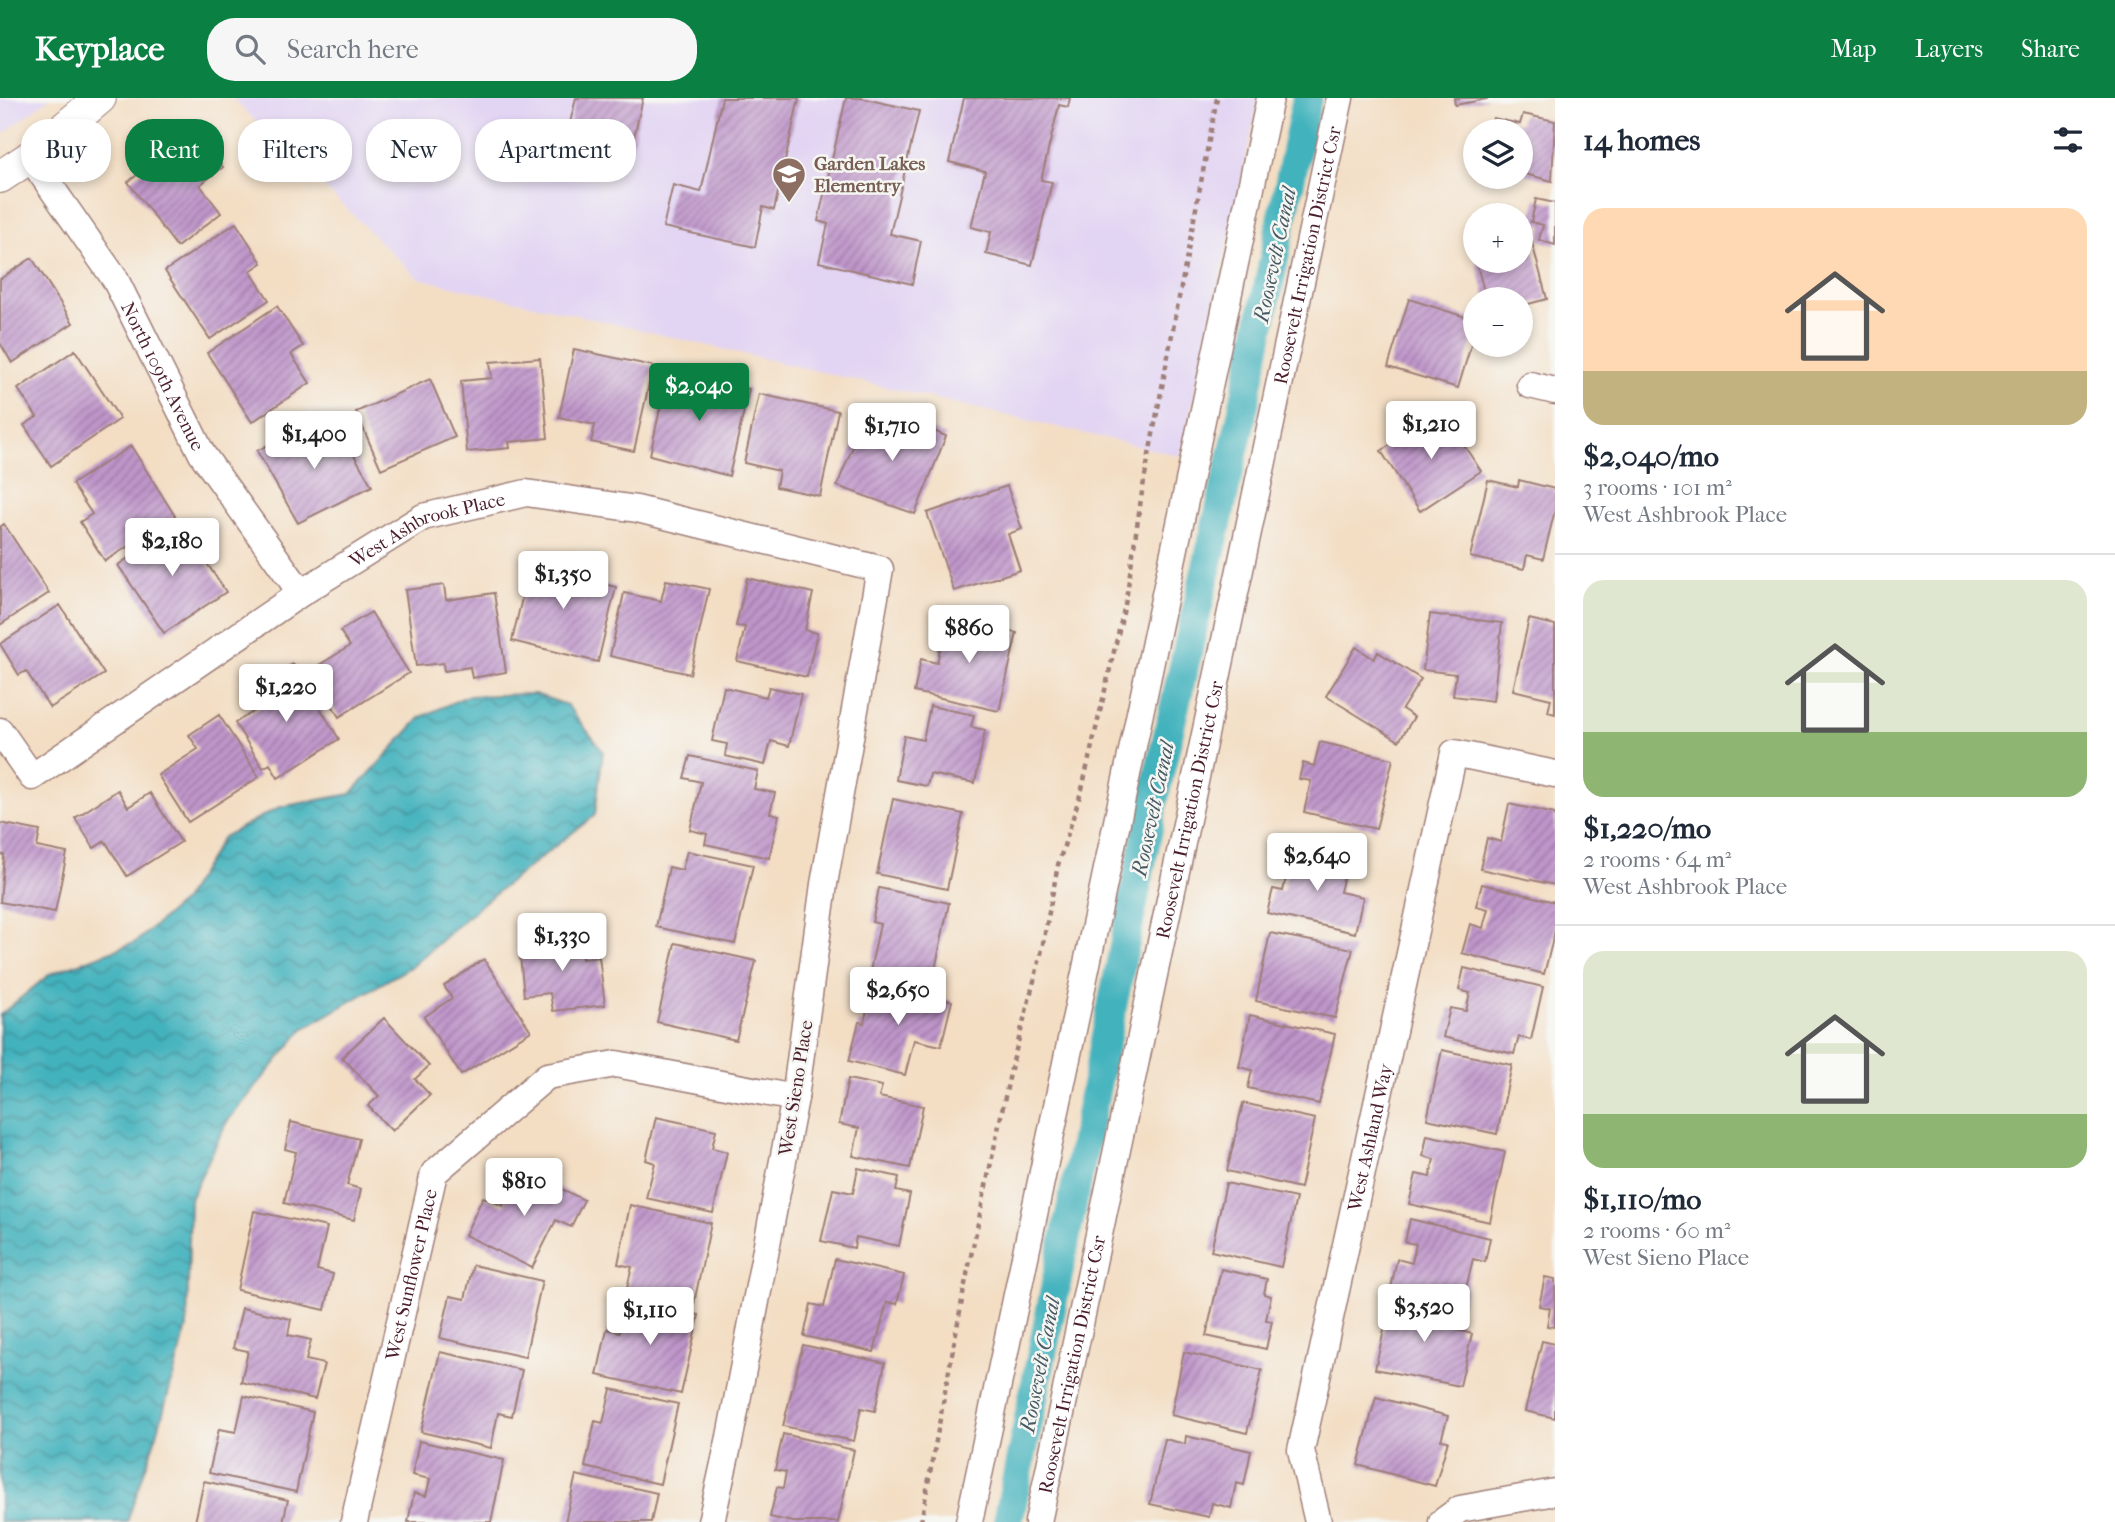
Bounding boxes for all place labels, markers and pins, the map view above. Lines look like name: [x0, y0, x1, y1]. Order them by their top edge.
place label: Garden Lakes Elementry: [814, 153, 925, 197]
school or university icon: Garden Lakes Elementry: [770, 155, 808, 204]
pin: $2,040: [642, 364, 756, 423]
pin: $1,210: [1374, 402, 1488, 461]
pin: $1,710: [835, 404, 949, 463]
pin: $1,400: [257, 412, 371, 471]
pin: $2,180: [115, 518, 229, 578]
pin: $1,350: [506, 552, 620, 611]
pin: $860: [928, 606, 1010, 665]
pin: $1,220: [229, 664, 343, 724]
pin: $2,640: [1260, 834, 1374, 893]
pin: $1,330: [505, 914, 619, 973]
pin: $2,650: [841, 968, 955, 1027]
pin: $810: [483, 1158, 565, 1218]
pin: $3,520: [1367, 1284, 1481, 1344]
pin: $1,110: [593, 1288, 707, 1347]

